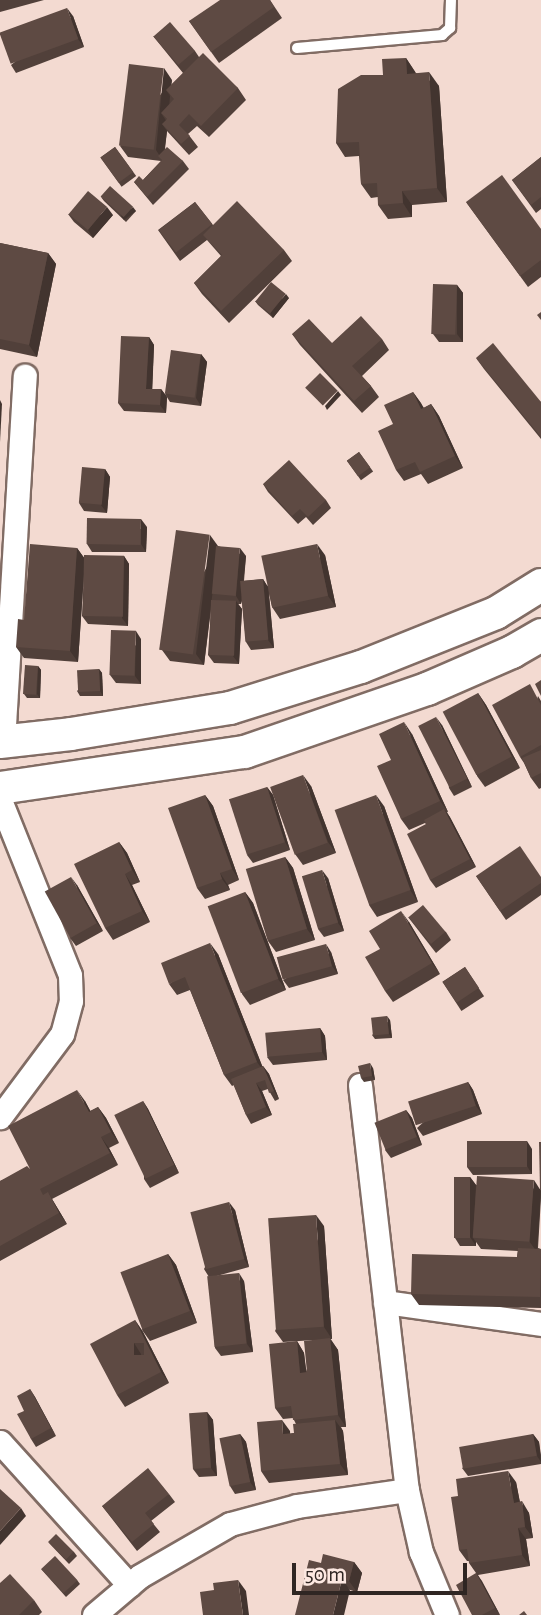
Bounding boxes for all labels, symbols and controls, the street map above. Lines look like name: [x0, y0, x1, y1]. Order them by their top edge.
scale bar: [296, 1548, 471, 1592]
text: 50 m: [305, 1564, 345, 1585]

